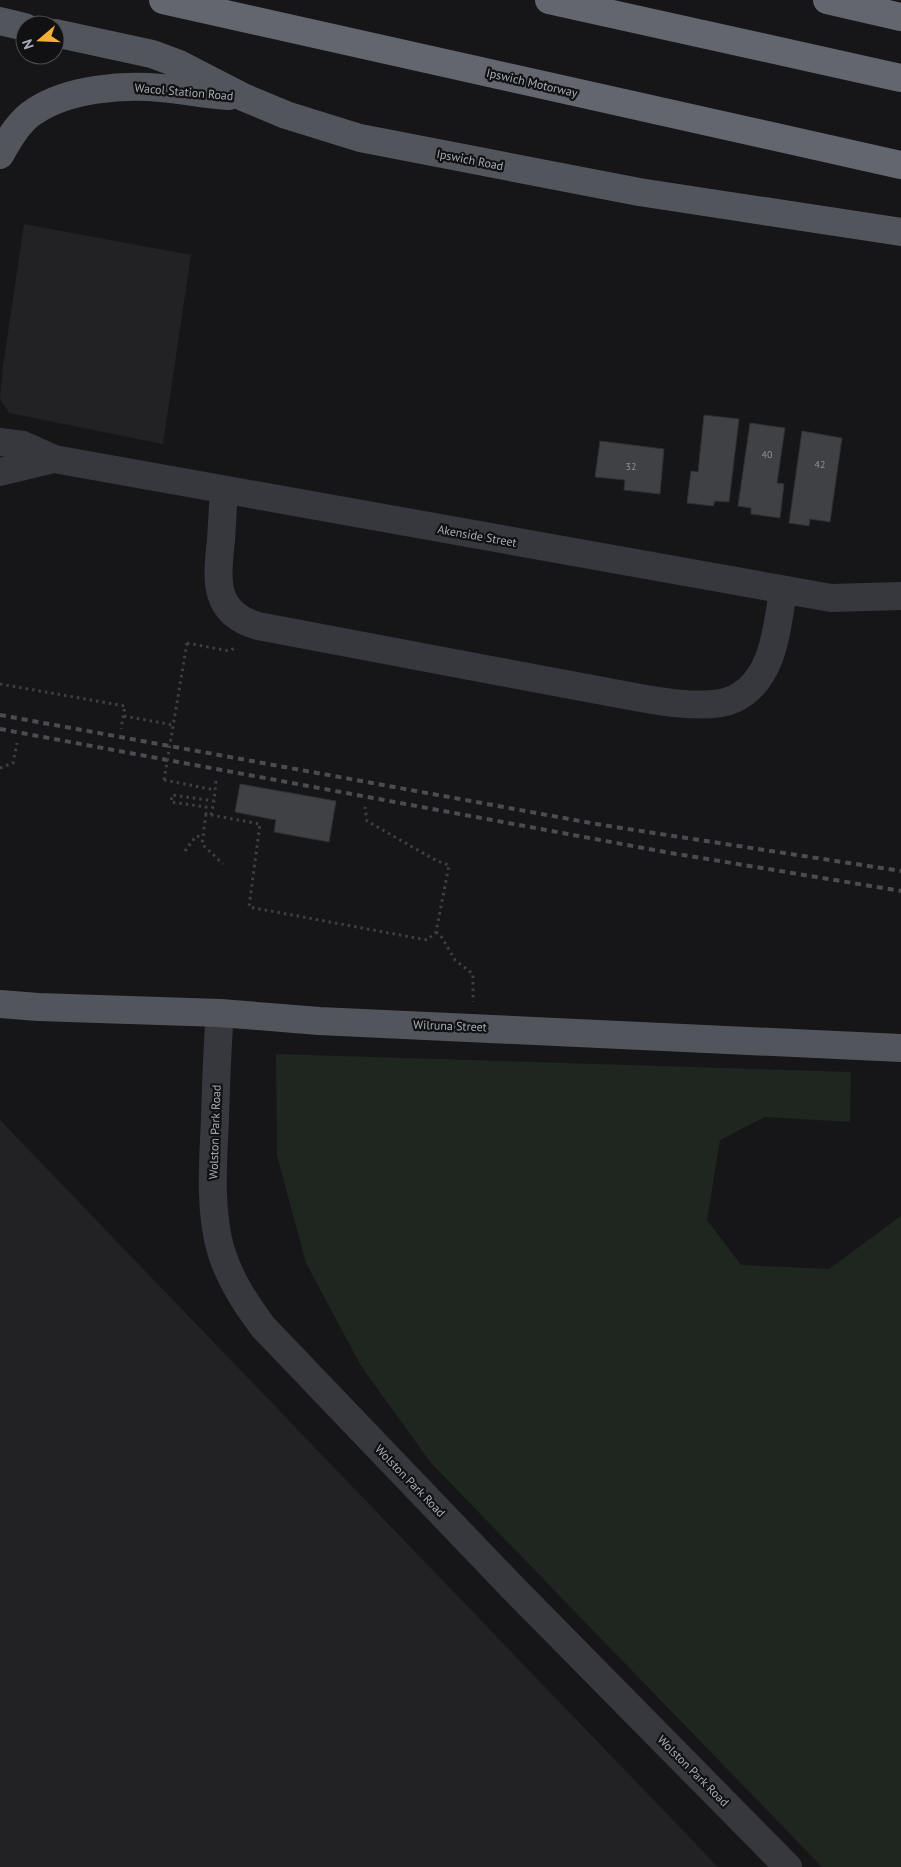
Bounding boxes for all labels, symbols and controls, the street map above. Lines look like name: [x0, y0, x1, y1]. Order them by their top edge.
north arrow: [15, 15, 65, 65]
text: N: [18, 37, 38, 52]
street label: Ipswich Motorway: [485, 65, 579, 100]
street label: Wacol Station Road: [134, 80, 234, 103]
street label: Ipswich Road: [435, 146, 505, 173]
house number: 40: [762, 448, 773, 461]
house number: 42: [815, 458, 825, 471]
house number: 32: [626, 460, 636, 473]
street label: Akenside Street: [436, 521, 518, 550]
street label: Wilruna Street: [413, 1017, 487, 1034]
street label: Wolston Park Road: [205, 1084, 224, 1180]
street label: Wolston Park Road: [372, 1441, 449, 1520]
street label: Wolston Park Road: [655, 1732, 732, 1809]

